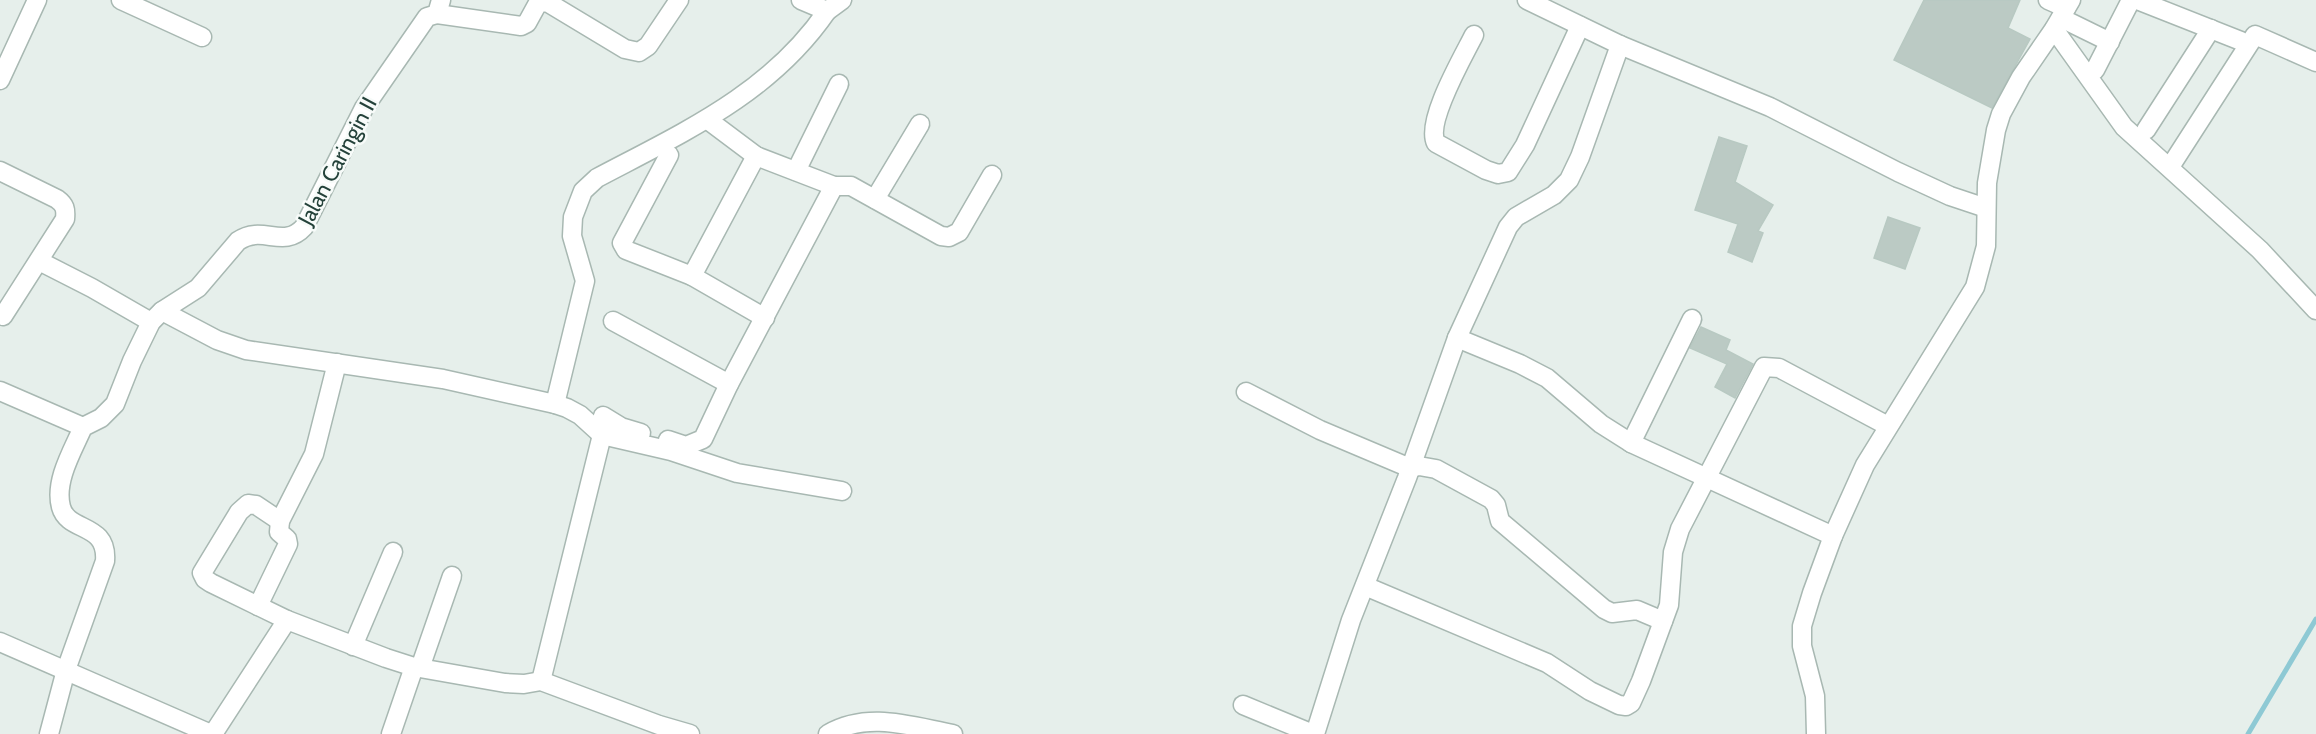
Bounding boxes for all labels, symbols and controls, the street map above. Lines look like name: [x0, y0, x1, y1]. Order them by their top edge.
street label: Jalan Caringin II: [292, 92, 383, 231]

